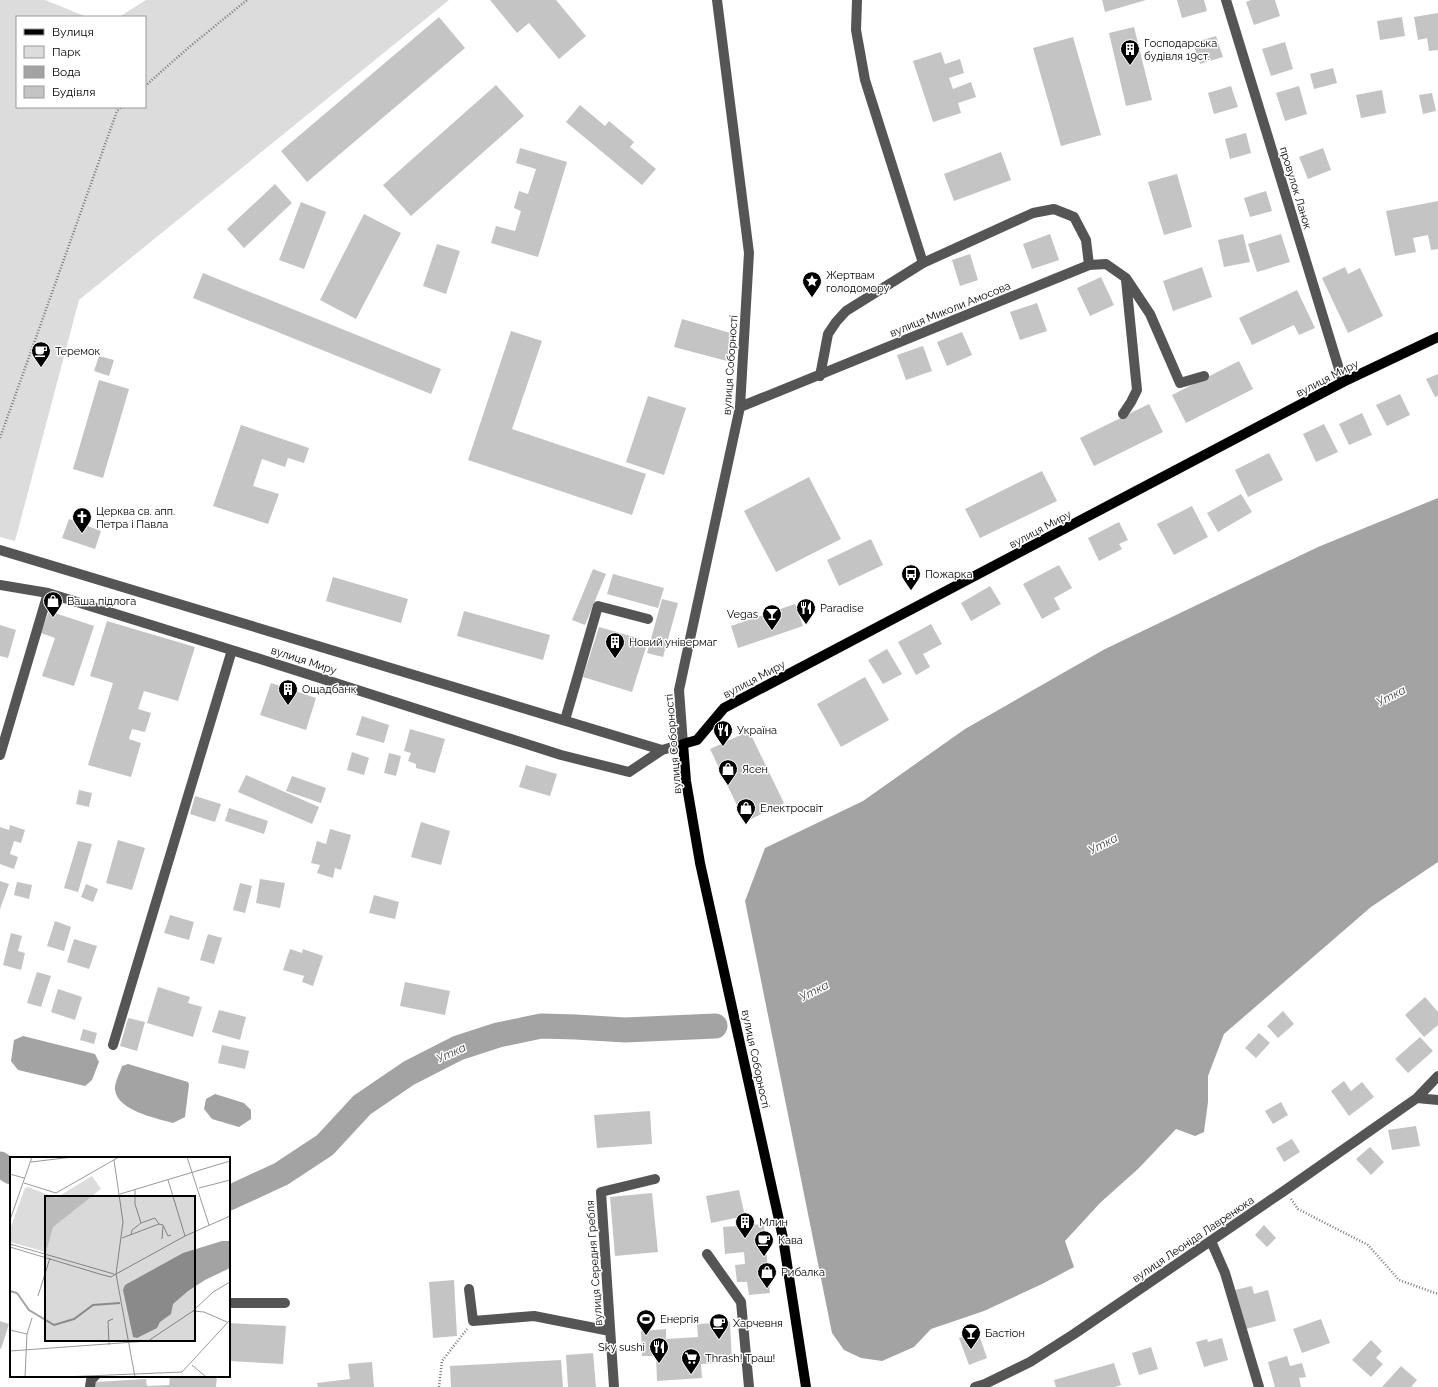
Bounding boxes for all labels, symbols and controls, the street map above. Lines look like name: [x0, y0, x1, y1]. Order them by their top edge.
legend: [16, 16, 146, 108]
text: Вулиця: [52, 25, 94, 39]
place label: Господарська будівля 19ст.: [1144, 37, 1217, 63]
building icon: Господарська будівля 19ст.: [1119, 38, 1141, 66]
text: Парк: [52, 45, 81, 59]
text: Вода: [52, 65, 81, 79]
text: Будівля: [52, 85, 95, 99]
street label: провулок Ланок: [1277, 145, 1314, 231]
place label: Жертвам голодомору: [826, 269, 890, 295]
place icon: Жертвам голодомору: [801, 270, 823, 298]
street label: вулиця Миколи Амосова: [888, 279, 1012, 340]
street label: вулиця Соборності: [721, 315, 740, 415]
cafe icon: Теремок: [30, 340, 52, 368]
place label: Теремок: [55, 345, 100, 358]
street label: вулиця Миру: [1294, 357, 1361, 400]
place label: Церква св. апп. Петра і Павла: [96, 505, 175, 531]
church icon: Церква св. апп. Петра і Павла: [71, 506, 93, 534]
street label: вулиця Миру: [1007, 508, 1073, 551]
bus stop icon: Пожарка: [900, 563, 922, 591]
place label: Пожарка: [925, 568, 973, 581]
shop icon: Ваша підлога: [42, 590, 64, 618]
place label: Ваша підлога: [67, 595, 136, 608]
restaurant icon: Paradise: [795, 597, 817, 625]
place label: Paradise: [820, 602, 864, 615]
bar icon: Vegas: [761, 603, 783, 631]
place label: Vegas: [727, 608, 758, 621]
building icon: Новий універмаг: [604, 631, 626, 659]
place label: Новий універмаг: [629, 636, 718, 649]
street label: вулиця Миру: [269, 644, 338, 677]
street label: вулиця Миру: [721, 658, 787, 701]
building icon: Ощадбанк: [277, 678, 299, 706]
place label: Ощадбанк: [302, 683, 357, 696]
water label: Утка: [1374, 683, 1408, 709]
street label: вулиця Соборності: [663, 693, 684, 794]
restaurant icon: Україна: [712, 719, 734, 747]
place label: Україна: [737, 724, 777, 737]
shop icon: Ясен: [717, 758, 739, 786]
place label: Ясен: [742, 763, 768, 776]
shop icon: Електросвіт: [735, 797, 757, 825]
place label: Електросвіт: [760, 802, 824, 815]
water label: Утка: [1086, 831, 1120, 857]
water label: Утка: [797, 978, 831, 1004]
street label: вулиця Соборності: [739, 1009, 772, 1109]
water label: Утка: [434, 1040, 468, 1066]
inset map: [10, 1157, 230, 1377]
street label: вулиця Леоніда Лавренюка: [1130, 1194, 1257, 1285]
street label: вулиця Середня Гребля: [584, 1200, 605, 1326]
building icon: Млин: [734, 1211, 756, 1239]
place label: Млин: [759, 1216, 788, 1229]
cafe icon: Кава: [753, 1229, 775, 1257]
place label: Кава: [778, 1234, 803, 1247]
shop icon: Рибалка: [756, 1261, 778, 1289]
place label: Рибалка: [781, 1266, 825, 1279]
sports icon: Енергія: [635, 1308, 657, 1336]
cafe icon: Харчевня: [708, 1312, 730, 1340]
place label: Енергія: [660, 1313, 699, 1326]
place label: Харчевня: [733, 1317, 783, 1330]
bar icon: Бастіон: [960, 1322, 982, 1350]
place label: Бастіон: [985, 1327, 1025, 1340]
restaurant icon: Sky sushi: [648, 1336, 670, 1364]
place label: Sky sushi: [598, 1341, 645, 1354]
supermarket icon: Thrash! Траш!: [680, 1347, 702, 1375]
place label: Thrash! Траш!: [705, 1352, 775, 1365]

